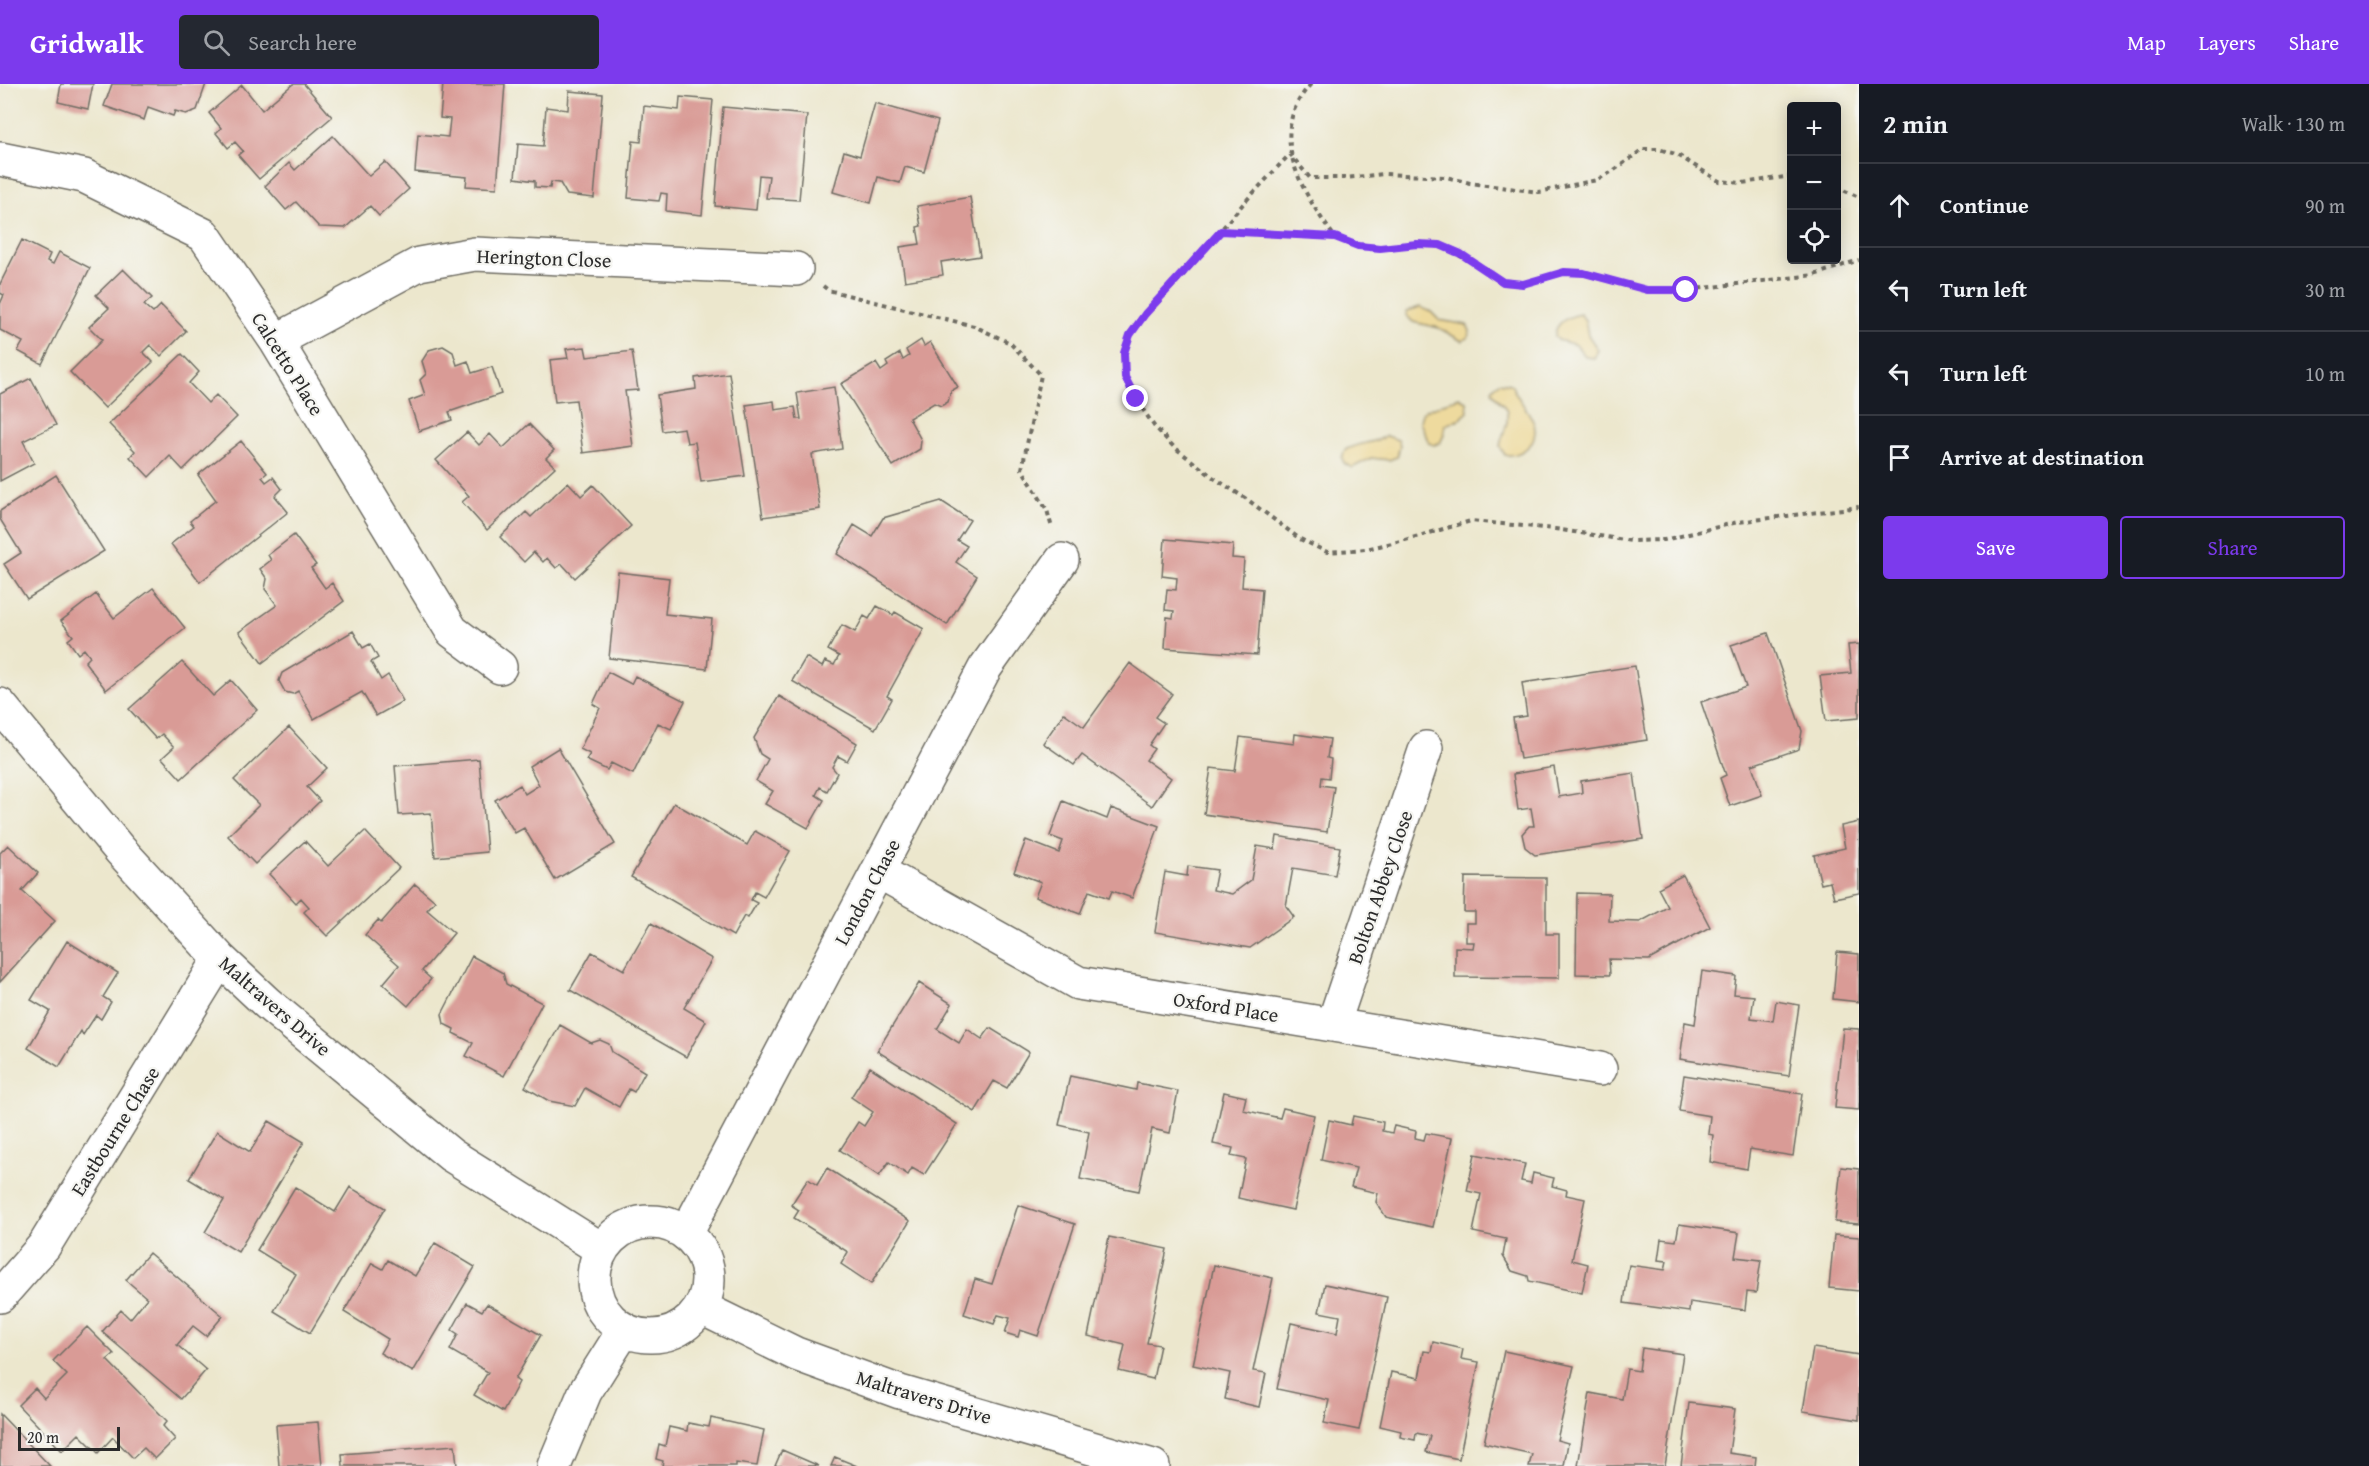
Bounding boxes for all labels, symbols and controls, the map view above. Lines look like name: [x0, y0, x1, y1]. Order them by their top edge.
search box: [179, 15, 599, 69]
text: Gridwalk: [30, 22, 143, 63]
icon: search: [200, 26, 233, 59]
text: Search here: [248, 26, 357, 58]
text: Map: [2127, 27, 2166, 58]
text: Layers: [2199, 27, 2256, 58]
text: Share: [2289, 27, 2339, 58]
map controls: [1787, 102, 1841, 264]
button: +: [1787, 102, 1841, 156]
text: 2 min: [1883, 104, 1948, 143]
text: Walk · 130 m: [2242, 109, 2345, 138]
button: −: [1787, 156, 1841, 210]
icon: ahead: [1883, 189, 1916, 222]
text: Continue: [1940, 189, 2029, 221]
text: 90 m: [2305, 191, 2345, 220]
button: locate: [1787, 210, 1841, 264]
street label: Herington Close: [476, 241, 612, 274]
icon: left: [1883, 273, 1916, 306]
text: Turn left: [1940, 273, 2027, 305]
text: 30 m: [2305, 275, 2345, 304]
route start: [1672, 276, 1698, 302]
street label: Calcetto Place: [245, 306, 332, 421]
icon: left: [1883, 357, 1916, 390]
text: Turn left: [1940, 357, 2027, 389]
text: 10 m: [2305, 359, 2345, 388]
route end: [1122, 385, 1148, 411]
icon: arrive: [1883, 441, 1916, 474]
text: Arrive at destination: [1940, 441, 2144, 473]
button: Save: [1883, 516, 2108, 579]
button: Share: [2120, 516, 2345, 579]
street label: Bolton Abbey Close: [1340, 806, 1419, 968]
street label: London Chase: [826, 833, 907, 950]
street label: Maltravers Drive: [213, 949, 338, 1063]
street label: Oxford Place: [1171, 984, 1281, 1029]
street label: Eastbourne Chase: [63, 1060, 166, 1201]
street label: Maltravers Drive: [853, 1362, 995, 1431]
scale bar: [18, 1424, 120, 1452]
text: 20 m: [27, 1425, 59, 1449]

